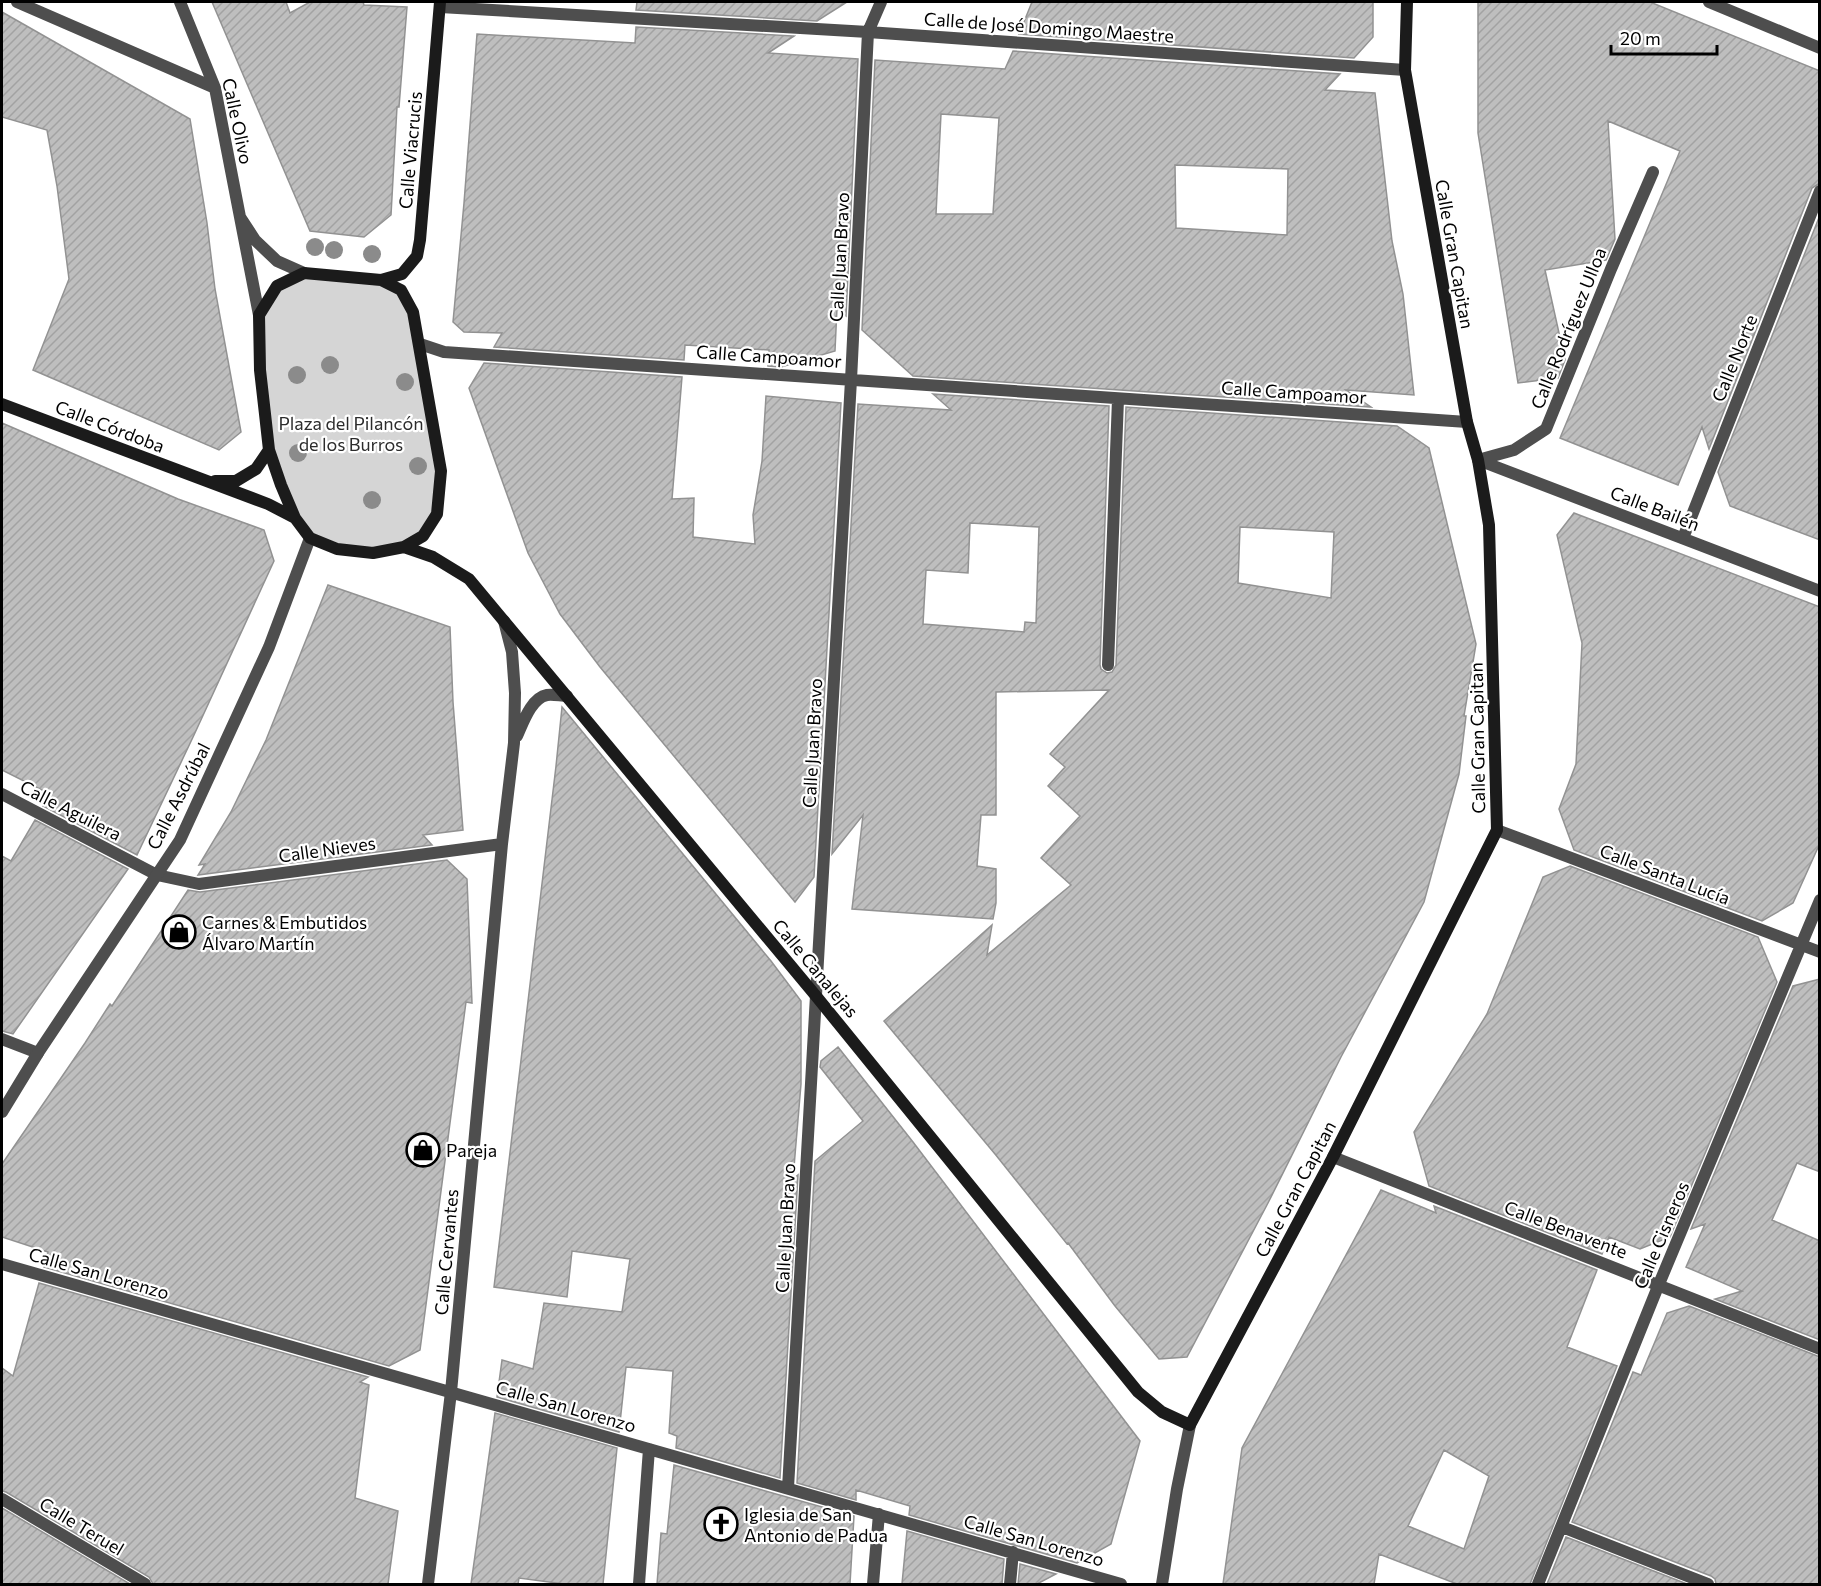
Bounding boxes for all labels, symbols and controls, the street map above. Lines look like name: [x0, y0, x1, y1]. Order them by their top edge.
street label: Calle de José Domingo Maestre: [923, 7, 1175, 47]
scale bar: [1611, 18, 1718, 56]
text: 20 m: [1620, 27, 1661, 49]
street label: Calle Olivo: [218, 76, 258, 166]
street label: Calle Viacrucis: [394, 90, 426, 210]
street label: Calle Gran Capitan: [1431, 178, 1479, 330]
street label: Calle Juan Bravo: [825, 192, 853, 322]
street label: Calle Rodríguez Ulloa: [1526, 244, 1610, 412]
street label: Calle Norte: [1707, 311, 1761, 405]
street label: Calle Campoamor: [696, 340, 842, 372]
street label: Calle Campoamor: [1221, 376, 1367, 408]
street label: Calle Córdoba: [52, 395, 168, 457]
park label: Plaza del Pilancón de los Burros: [278, 412, 424, 455]
street label: Calle Bailén: [1607, 481, 1703, 535]
street label: Calle Gran Capitan: [1465, 662, 1489, 814]
street label: Calle Juan Bravo: [798, 678, 826, 808]
street label: Calle Asdrúbal: [142, 739, 214, 853]
street label: Calle Aguilera: [17, 775, 125, 845]
street label: Calle Nieves: [277, 831, 377, 867]
street label: Calle Santa Lucía: [1597, 839, 1733, 909]
place label: Carnes & Embutidos Álvaro Martín: [202, 911, 367, 954]
shop icon: Carnes & Embutidos Álvaro Martín: [161, 914, 197, 950]
street label: Calle Canalejas: [768, 914, 864, 1022]
street label: Calle Gran Capitan: [1250, 1117, 1340, 1261]
shop icon: Pareja: [405, 1132, 441, 1168]
place label: Pareja: [446, 1139, 497, 1161]
street label: Calle Juan Bravo: [771, 1163, 799, 1293]
street label: Calle Cisneros: [1629, 1178, 1693, 1292]
street label: Calle Cervantes: [430, 1188, 462, 1316]
street label: Calle Benavente: [1501, 1195, 1631, 1263]
street label: Calle San Lorenzo: [26, 1242, 172, 1304]
street label: Calle San Lorenzo: [493, 1375, 639, 1437]
street label: Calle Teruel: [36, 1492, 128, 1560]
place label: Iglesia de San Antonio de Padua: [744, 1503, 888, 1546]
church icon: Iglesia de San Antonio de Padua: [703, 1506, 739, 1542]
street label: Calle San Lorenzo: [961, 1509, 1107, 1571]

